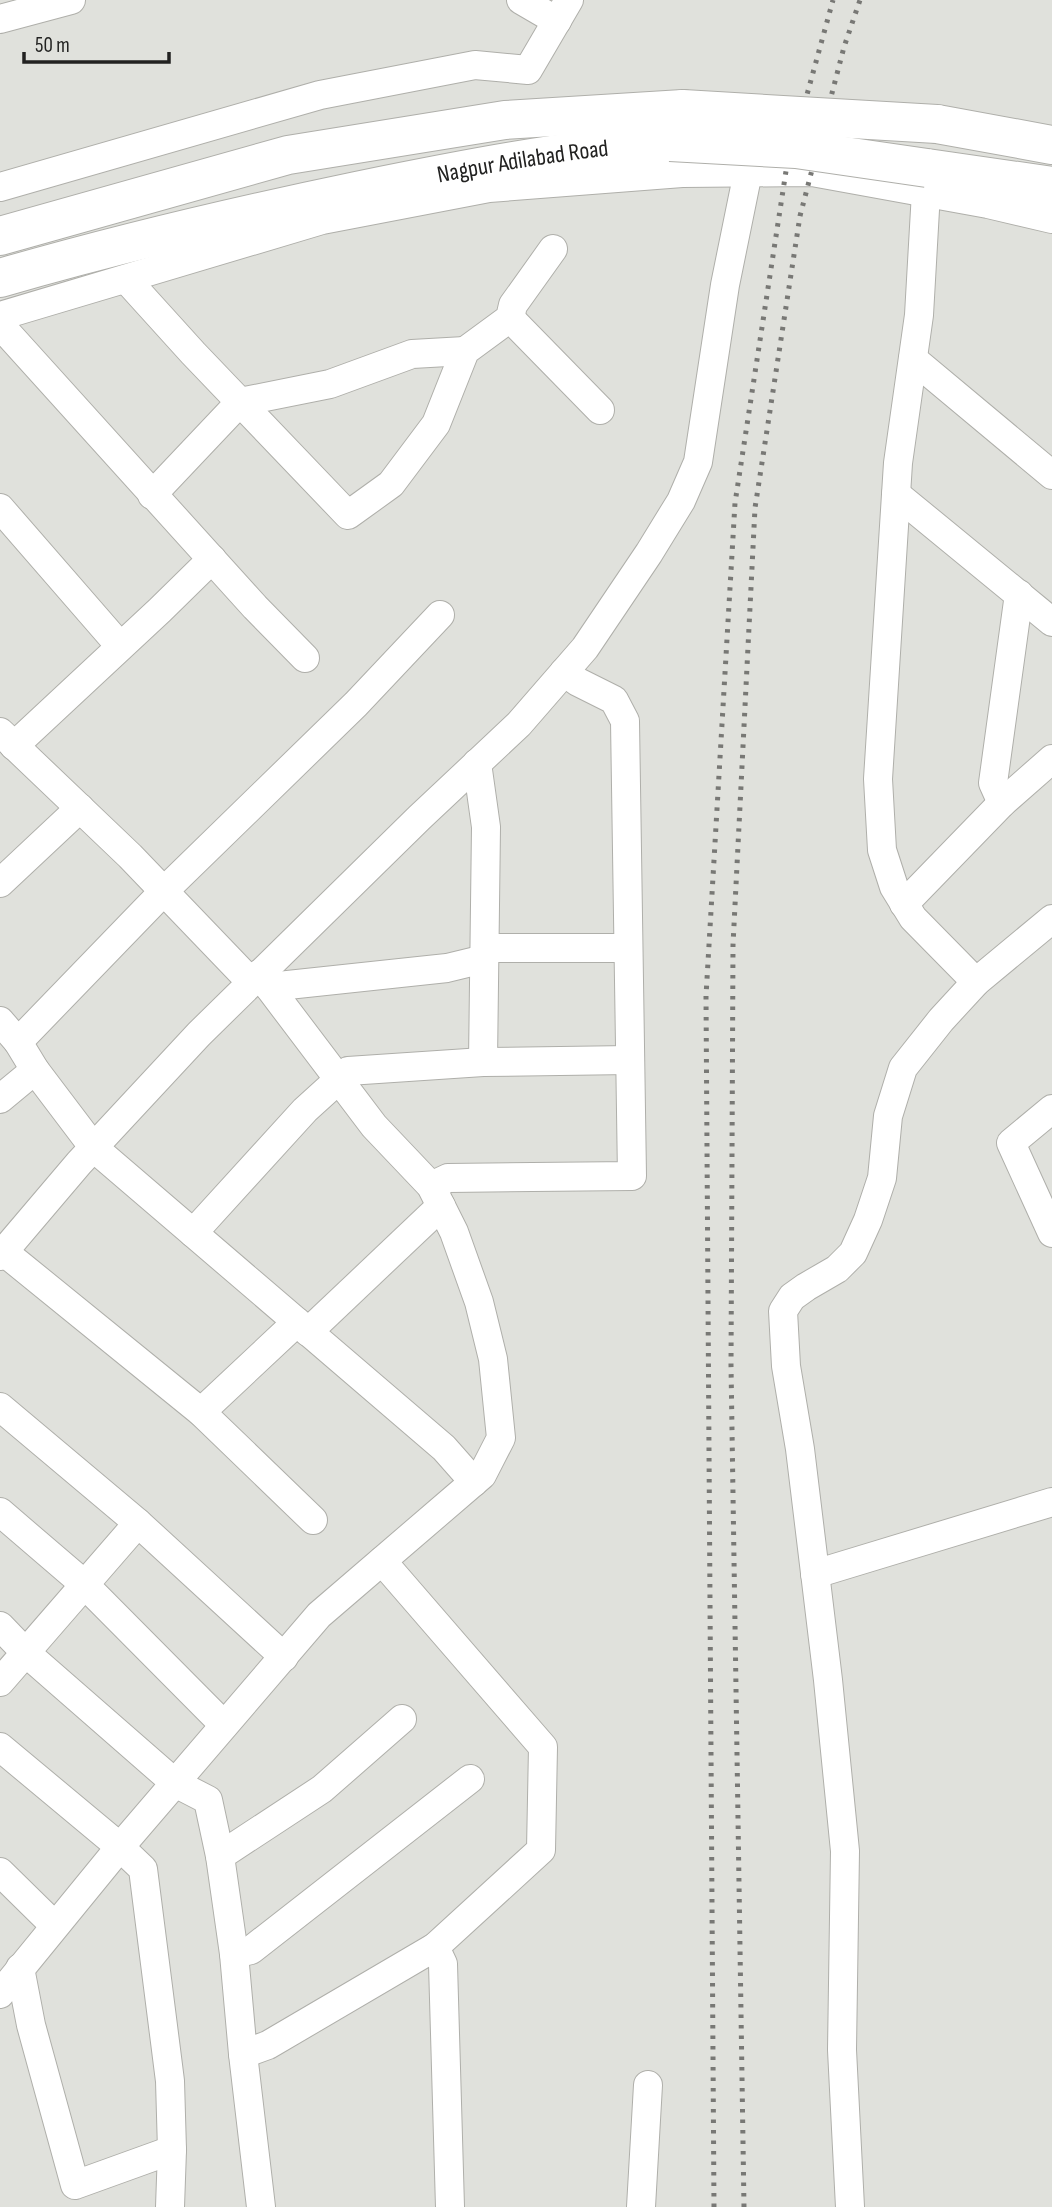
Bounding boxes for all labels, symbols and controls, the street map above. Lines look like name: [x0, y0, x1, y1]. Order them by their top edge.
scale bar: [24, 21, 170, 65]
text: 50 m: [35, 33, 70, 58]
street label: Nagpur Adilabad Road: [435, 134, 610, 189]

